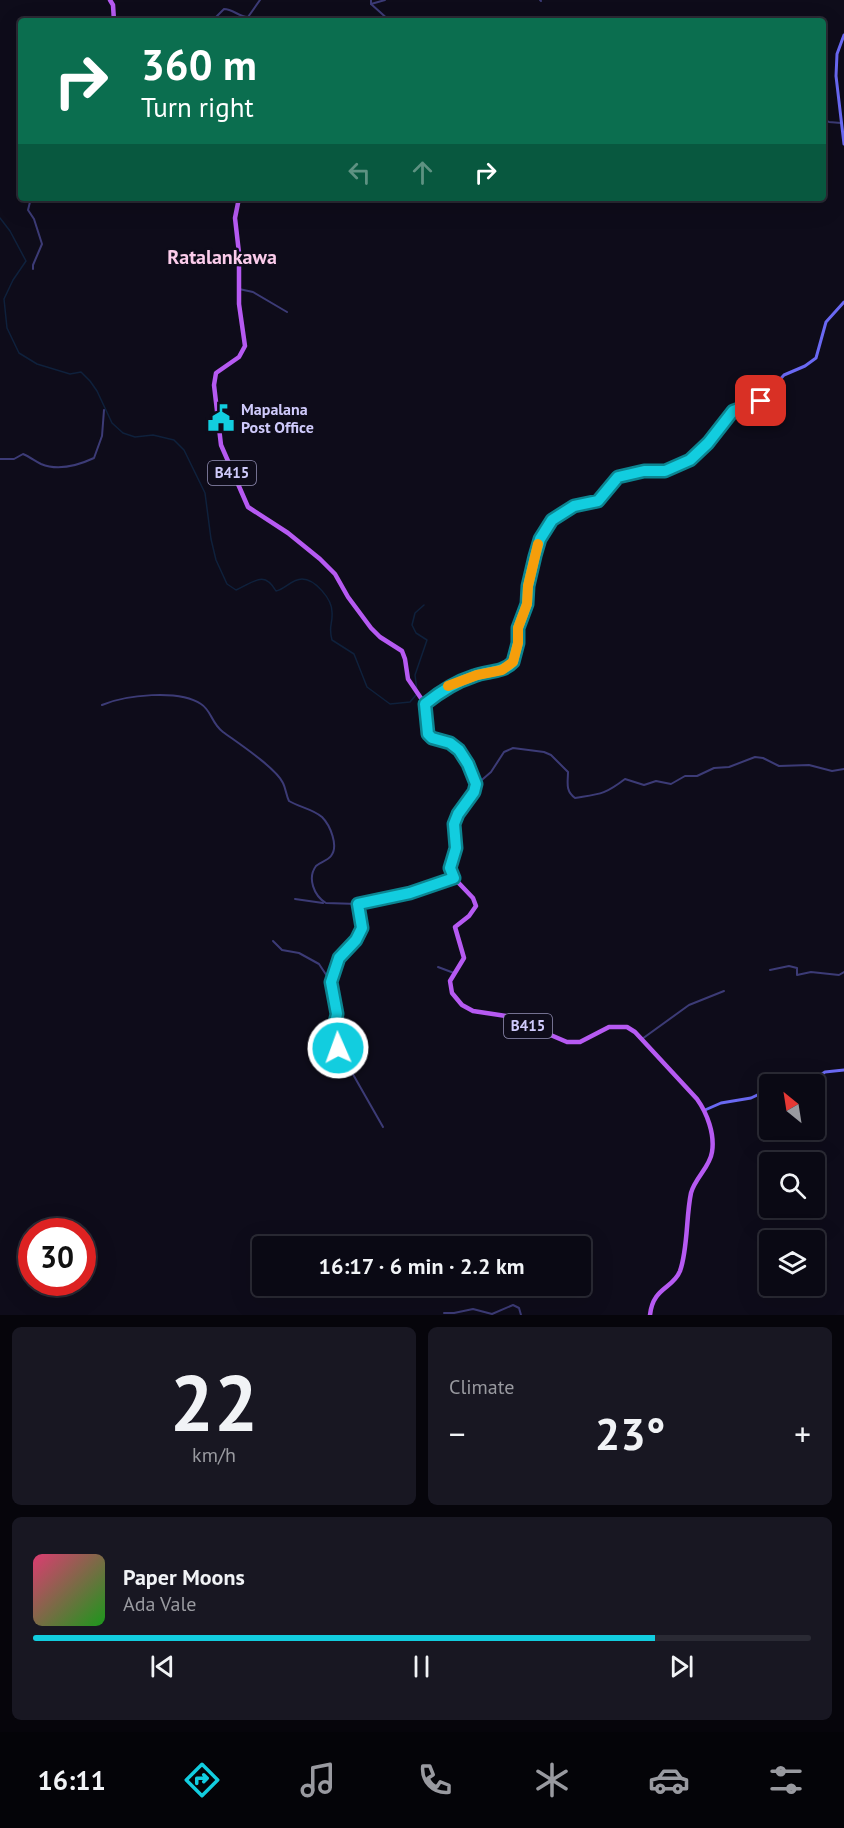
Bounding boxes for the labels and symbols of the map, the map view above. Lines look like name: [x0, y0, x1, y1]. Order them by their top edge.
district label: Ratalankawa: [167, 244, 277, 270]
pin: [735, 375, 786, 426]
place label: Mapalana Post Office: [241, 399, 314, 437]
public building icon: Mapalana Post Office: [206, 403, 236, 433]
road number: B415: [208, 461, 256, 485]
road number: B415: [504, 1014, 552, 1038]
position arrow: [306, 1016, 370, 1080]
north arrow: [759, 1074, 825, 1140]
speed limit sign: 30: [18, 1218, 96, 1296]

